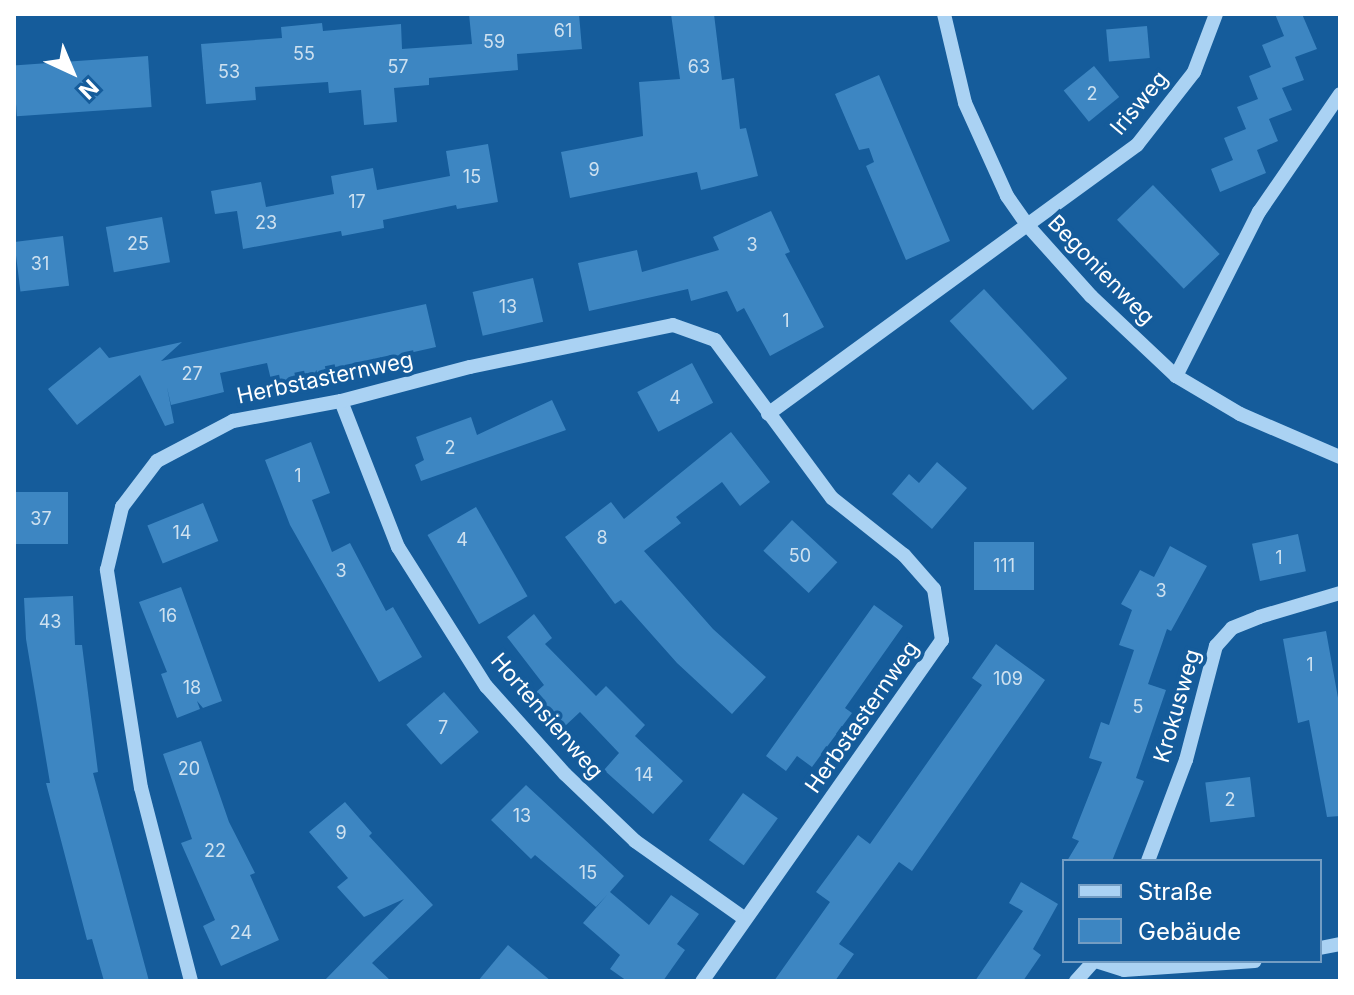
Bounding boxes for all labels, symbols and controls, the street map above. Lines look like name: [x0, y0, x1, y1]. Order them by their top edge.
house number: 61: [554, 20, 572, 42]
house number: 59: [483, 31, 505, 53]
north arrow: [32, 32, 112, 112]
house number: 55: [293, 43, 315, 65]
house number: 57: [387, 56, 409, 78]
house number: 63: [688, 56, 710, 78]
house number: 53: [218, 61, 240, 83]
street label: Irisweg: [1105, 66, 1173, 140]
text: N: [74, 74, 104, 104]
house number: 2: [1087, 83, 1097, 105]
house number: 9: [588, 159, 600, 181]
house number: 15: [463, 166, 481, 188]
house number: 17: [348, 191, 366, 213]
street label: Begonienweg: [1042, 210, 1160, 330]
house number: 23: [255, 212, 277, 234]
house number: 25: [127, 233, 149, 255]
house number: 3: [746, 234, 758, 256]
house number: 31: [31, 253, 49, 275]
house number: 13: [499, 296, 517, 318]
house number: 1: [782, 310, 790, 332]
street label: Herbstasternweg: [234, 346, 416, 410]
house number: 27: [181, 363, 203, 385]
house number: 4: [669, 387, 681, 409]
house number: 2: [445, 437, 455, 459]
house number: 1: [294, 465, 302, 487]
house number: 37: [30, 508, 52, 530]
house number: 14: [173, 522, 191, 544]
house number: 8: [596, 527, 608, 549]
house number: 4: [456, 529, 468, 551]
house number: 50: [789, 545, 811, 567]
house number: 1: [1275, 547, 1283, 569]
house number: 111: [993, 555, 1015, 577]
house number: 3: [335, 560, 347, 582]
house number: 3: [1155, 580, 1167, 602]
house number: 16: [159, 605, 177, 627]
house number: 43: [39, 611, 61, 633]
street label: Herbstasternweg: [800, 636, 924, 798]
street label: Krokusweg: [1148, 646, 1206, 766]
street label: Hortensienweg: [485, 648, 609, 784]
house number: 1: [1306, 654, 1314, 676]
house number: 109: [993, 668, 1023, 690]
house number: 18: [183, 677, 201, 699]
house number: 5: [1133, 696, 1143, 718]
house number: 7: [438, 717, 448, 739]
house number: 20: [178, 758, 200, 780]
house number: 14: [635, 764, 653, 786]
house number: 2: [1225, 789, 1235, 811]
house number: 13: [513, 805, 531, 827]
house number: 9: [335, 822, 347, 844]
house number: 22: [204, 840, 226, 862]
legend: [1062, 859, 1322, 963]
house number: 15: [579, 862, 597, 884]
text: Straße: [1138, 877, 1213, 906]
text: Gebäude: [1138, 917, 1241, 946]
house number: 24: [230, 922, 252, 944]

